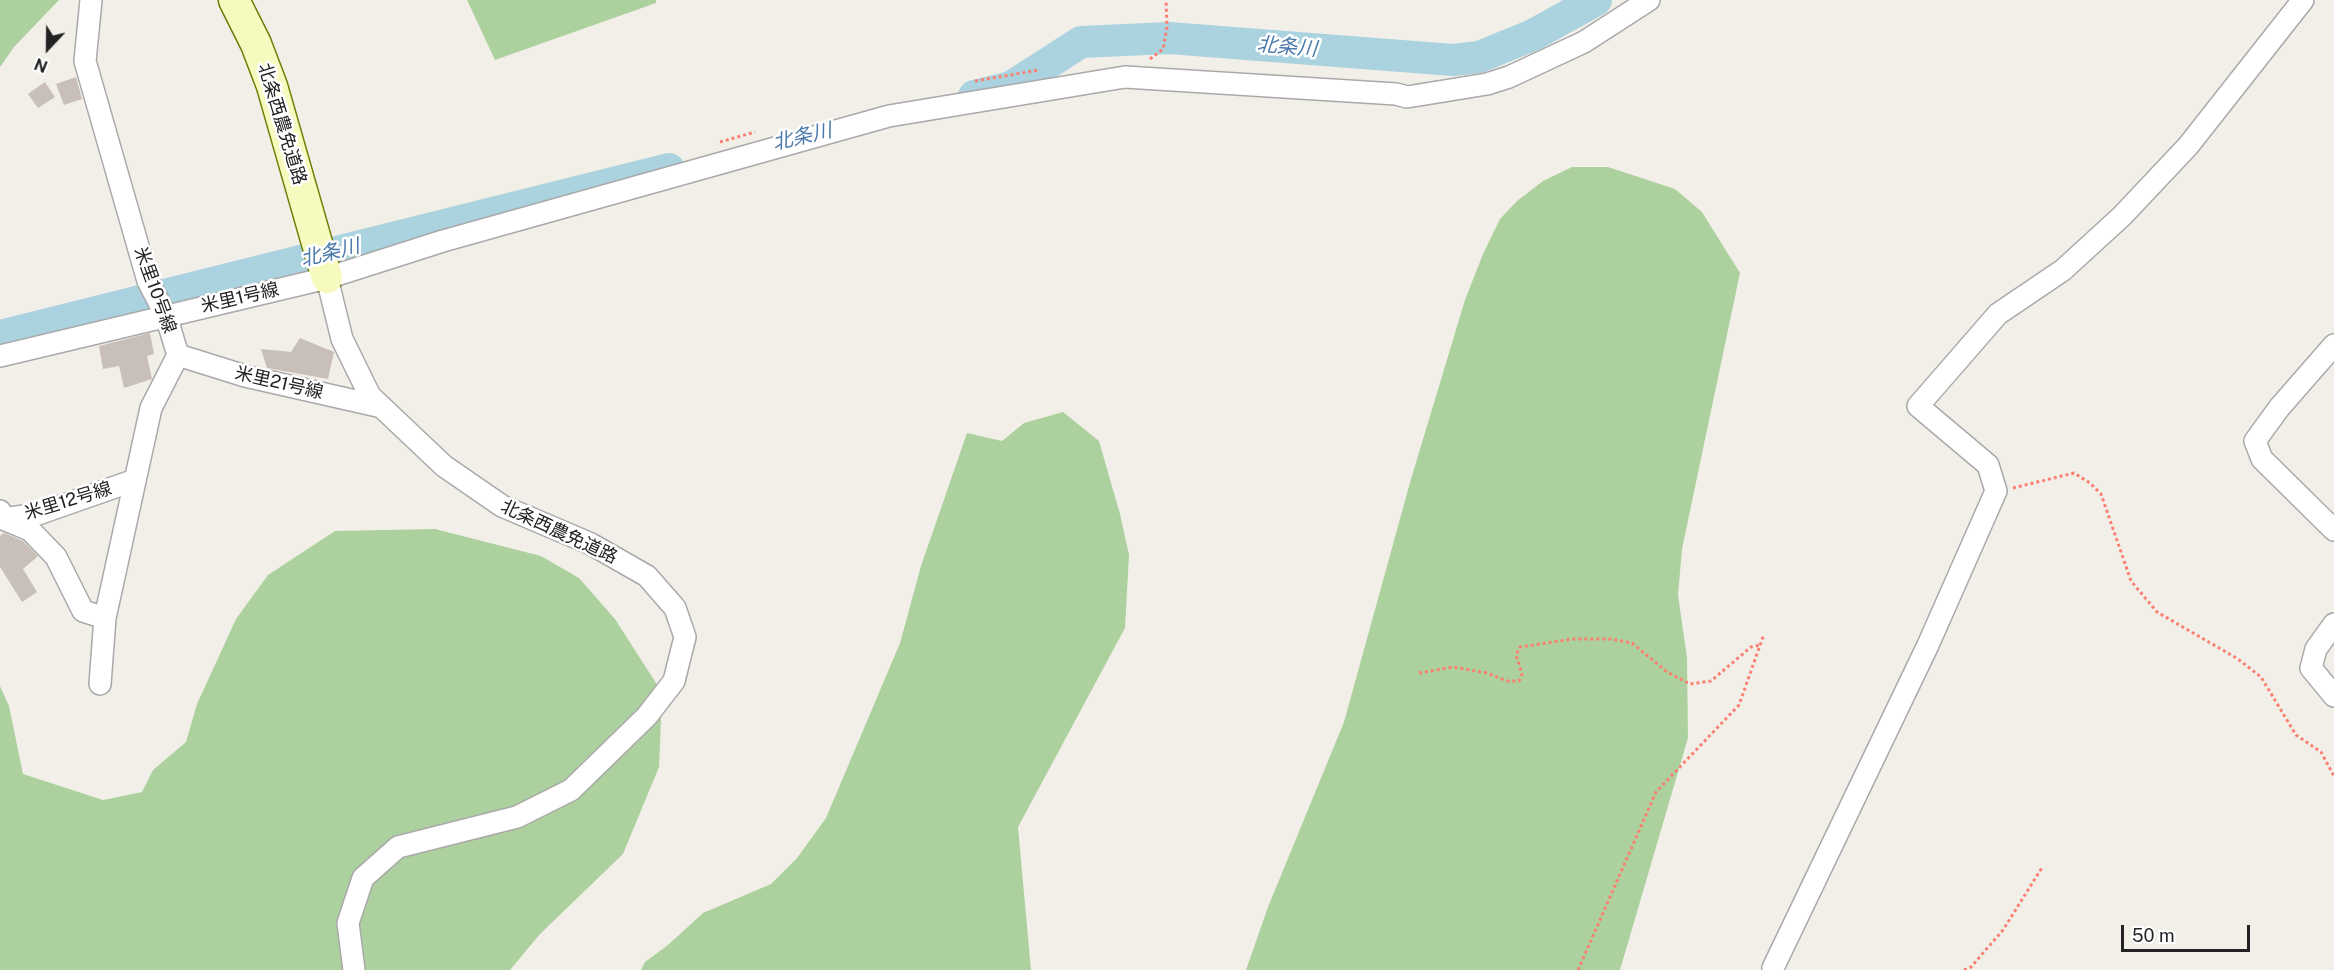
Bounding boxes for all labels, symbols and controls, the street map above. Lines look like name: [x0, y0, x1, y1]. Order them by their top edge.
north arrow: [18, 18, 78, 78]
water label: 北条川: [1256, 32, 1318, 62]
text: N: [32, 54, 50, 76]
street label: 北条西農免道路: [253, 61, 311, 187]
water label: 北条川: [770, 119, 834, 155]
water label: 北条川: [298, 234, 362, 272]
street label: 米里10号線: [129, 244, 181, 336]
street label: 米里1号線: [199, 279, 281, 317]
street label: 米里21号線: [233, 362, 325, 404]
street label: 米里12号線: [22, 478, 114, 524]
street label: 北条西農免道路: [497, 496, 621, 568]
scale bar: [2124, 913, 2253, 951]
text: 50 m: [2132, 925, 2175, 946]

